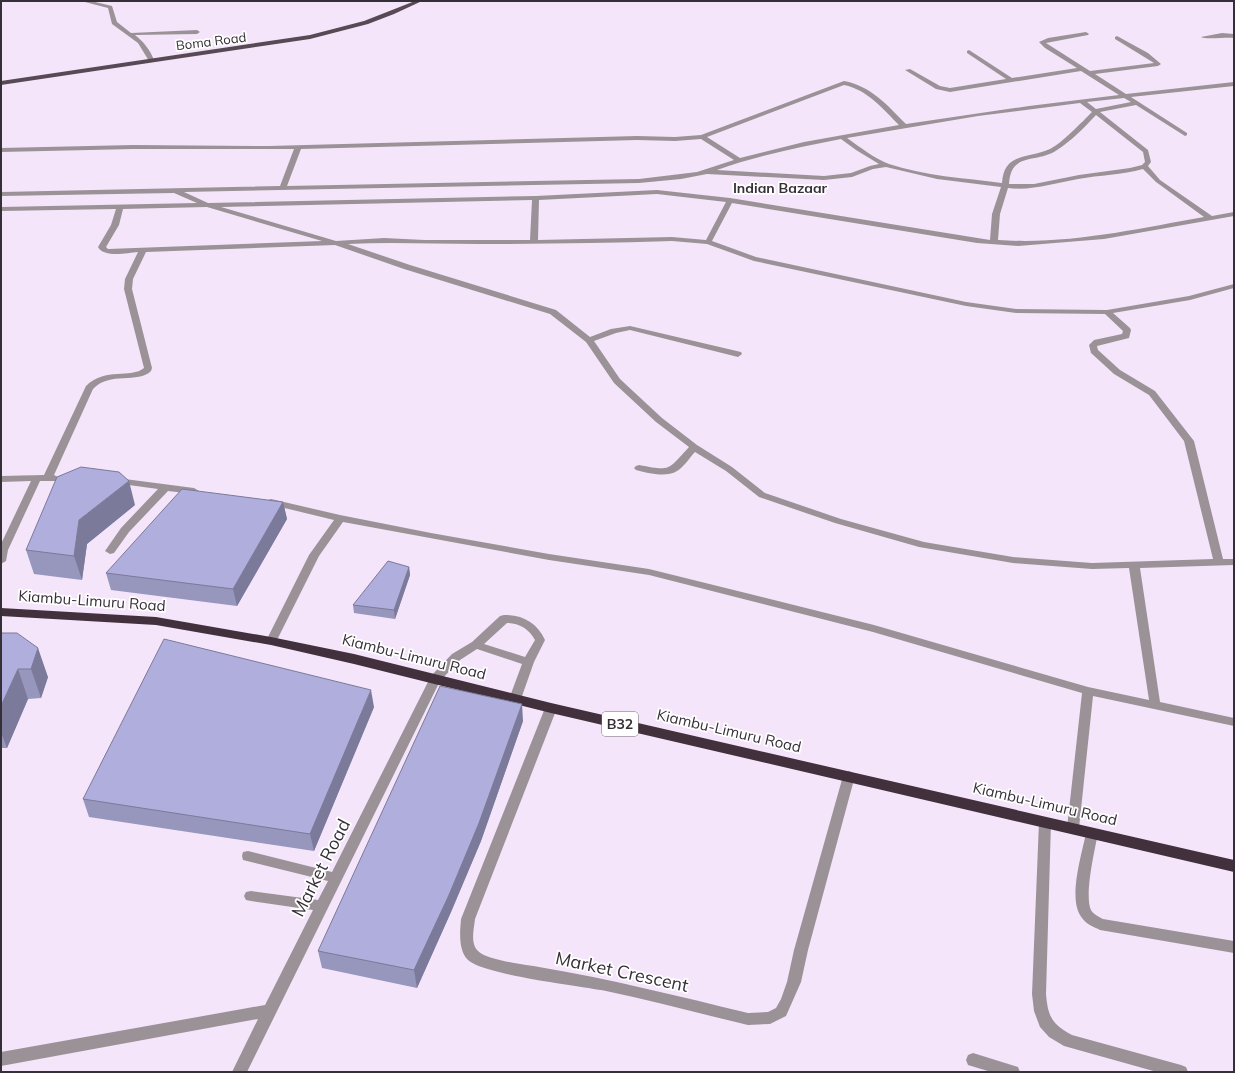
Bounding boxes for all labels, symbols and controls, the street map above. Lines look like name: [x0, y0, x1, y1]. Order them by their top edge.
street label: Boma Road: [175, 29, 247, 53]
district label: Indian Bazaar: [733, 179, 828, 197]
street label: Kiambu-Limuru Road: [18, 586, 166, 615]
street label: Kiambu-Limuru Road: [340, 629, 488, 684]
street label: Kiambu-Limuru Road: [655, 705, 803, 756]
road number: B32: [602, 712, 638, 736]
street label: Kiambu-Limuru Road: [971, 778, 1119, 829]
street label: Market Road: [286, 815, 355, 921]
street label: Market Crescent: [553, 946, 691, 997]

